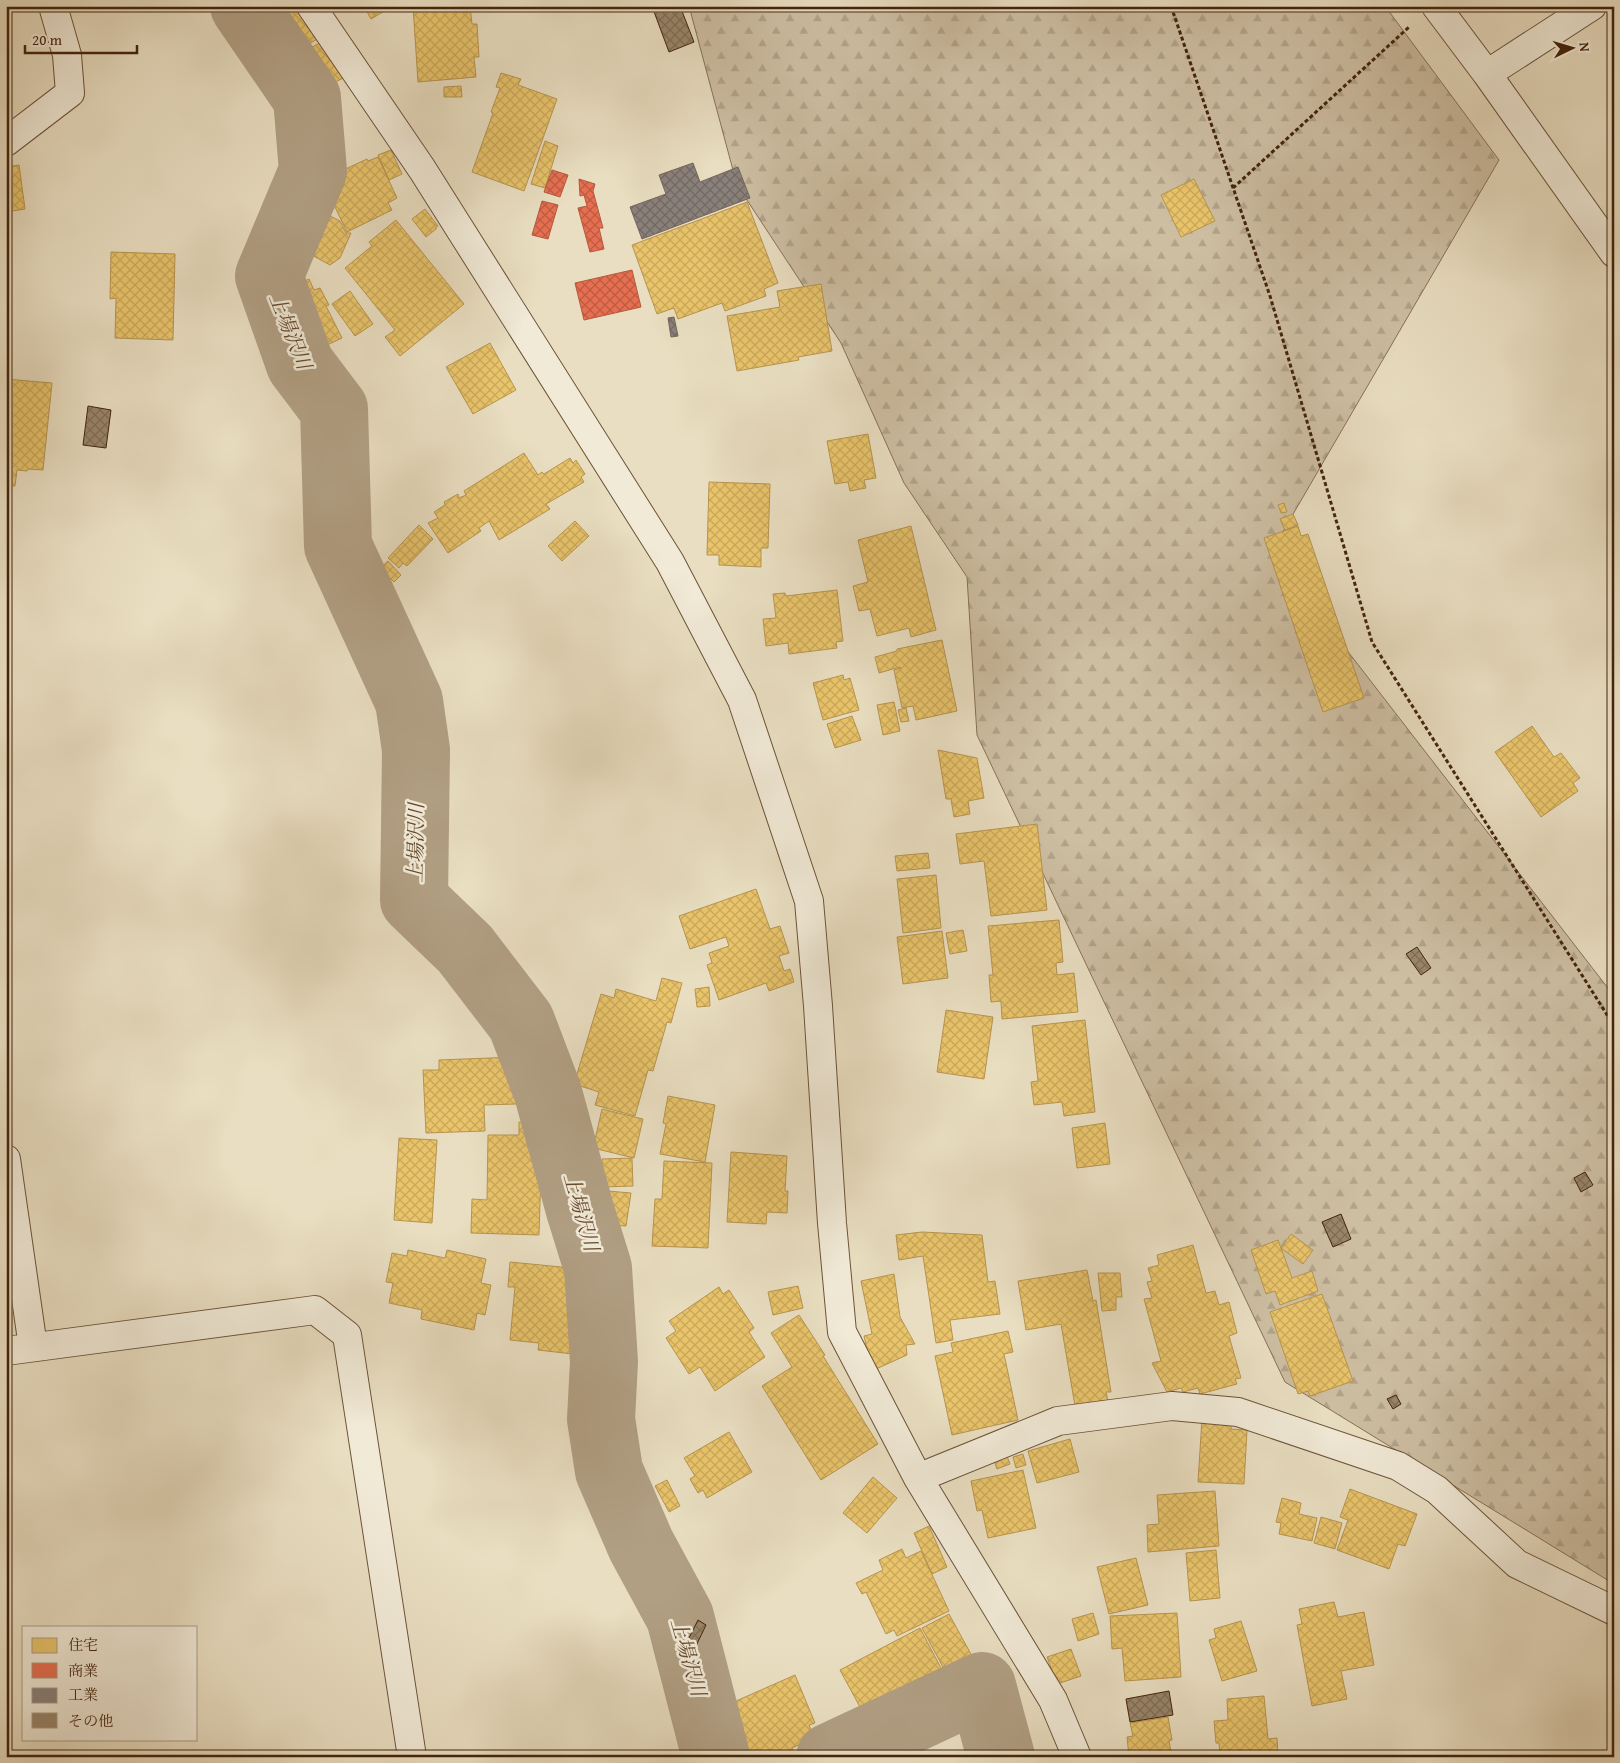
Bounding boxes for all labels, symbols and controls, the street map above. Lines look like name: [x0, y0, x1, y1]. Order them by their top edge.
scale bar: [25, 22, 138, 54]
north arrow: [1548, 22, 1598, 72]
text: 20 m: [32, 29, 63, 50]
text: N: [1575, 41, 1595, 53]
water label: 上場沢川: [263, 288, 320, 375]
water label: 上場沢川: [400, 801, 430, 883]
water label: 上場沢川: [557, 1170, 608, 1256]
water label: 上場沢川: [664, 1615, 715, 1701]
legend: [22, 1626, 198, 1740]
text: 住宅: [68, 1634, 98, 1655]
text: 商業: [68, 1660, 98, 1681]
text: 工業: [68, 1684, 98, 1705]
text: その他: [68, 1710, 113, 1731]

